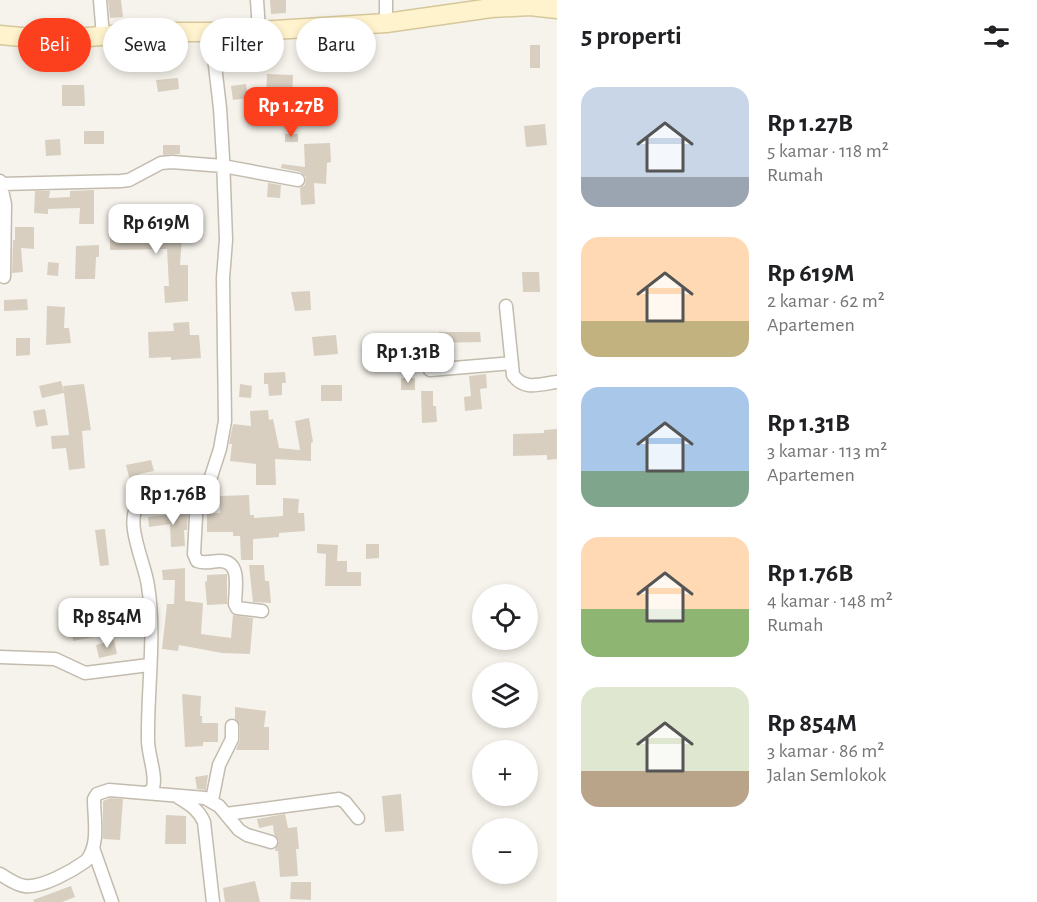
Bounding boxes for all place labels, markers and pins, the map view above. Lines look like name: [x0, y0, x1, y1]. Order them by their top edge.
pin: Rp 1.27B: [229, 87, 353, 138]
pin: Rp 619M: [101, 204, 211, 255]
pin: Rp 1.31B: [346, 333, 470, 384]
pin: Rp 1.76B: [111, 475, 235, 526]
pin: Rp 854M: [52, 598, 162, 649]

